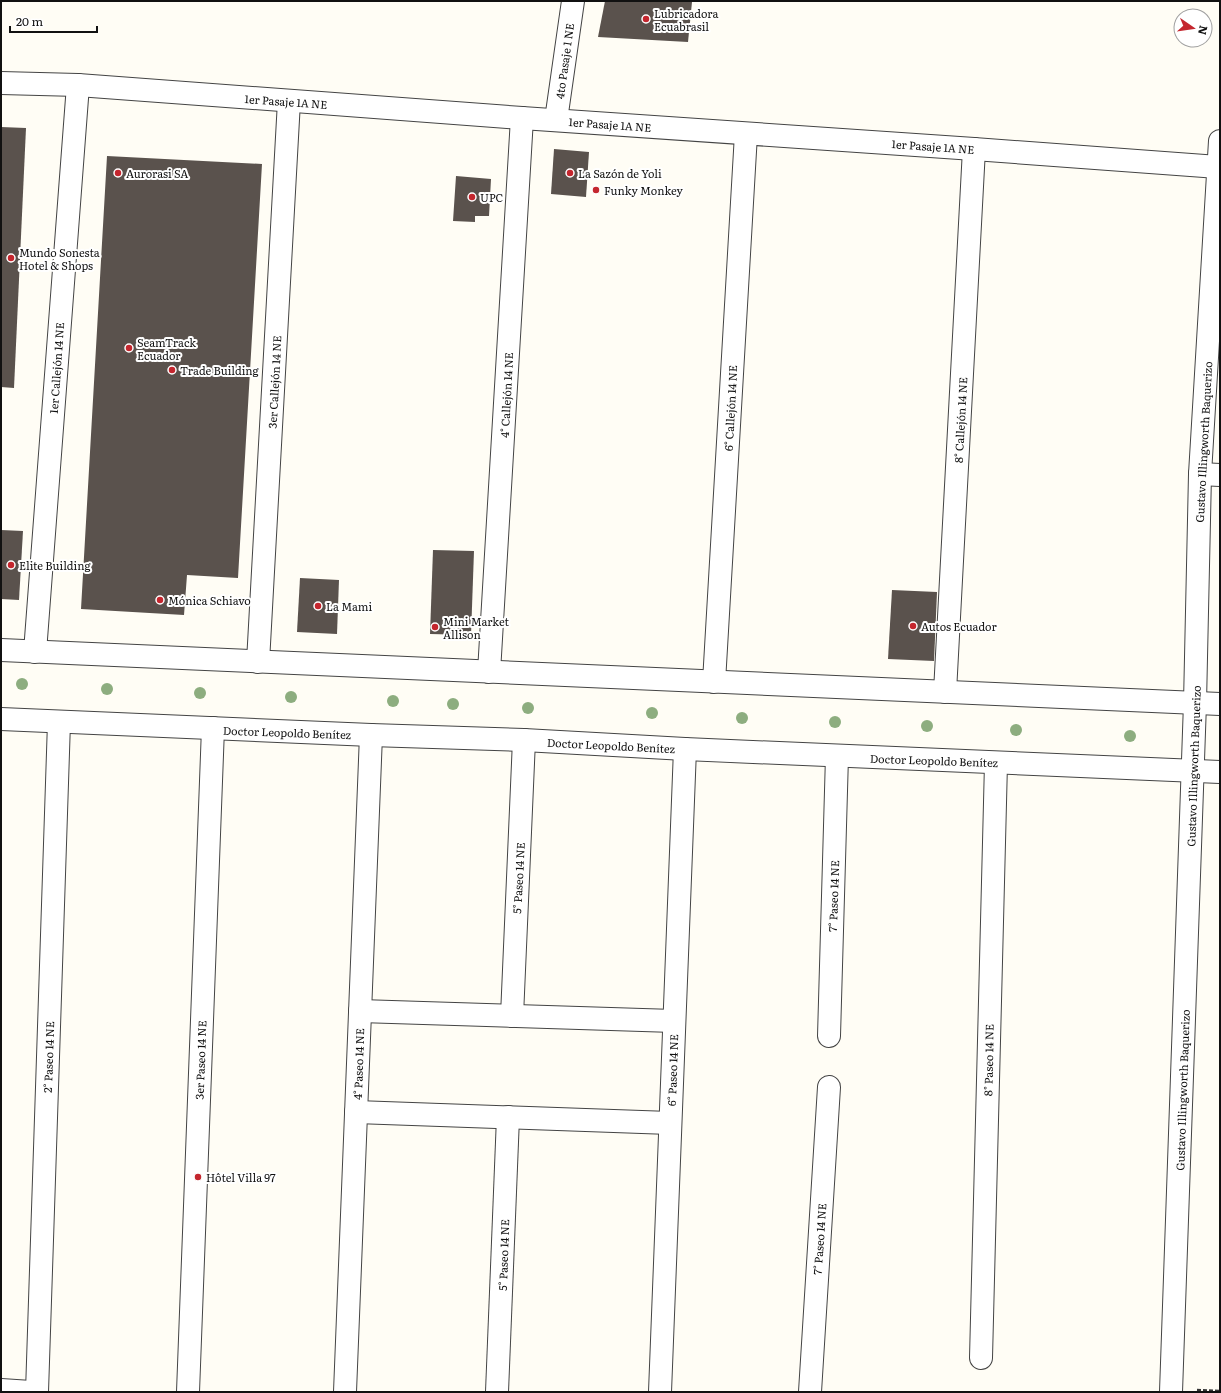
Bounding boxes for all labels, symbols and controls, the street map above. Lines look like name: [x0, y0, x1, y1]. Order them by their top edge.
place label: Lubricadora Ecuabrasil: [654, 5, 718, 34]
scale bar: [10, 8, 97, 34]
north arrow: [1173, 8, 1213, 48]
text: 20 m: [16, 12, 43, 30]
marker: Lubricadora Ecuabrasil: [641, 14, 651, 24]
street label: 4to Pasaje 1 NE: [551, 22, 577, 100]
text: N: [1195, 24, 1213, 37]
street label: 1er Pasaje 1A NE: [244, 90, 328, 112]
street label: 1er Pasaje 1A NE: [568, 113, 652, 135]
street label: 1er Pasaje 1A NE: [891, 135, 975, 157]
place label: Aurorasi SA: [126, 165, 188, 181]
place label: La Sazón de Yoli: [578, 165, 662, 181]
marker: Aurorasi SA: [113, 168, 123, 178]
marker: La Sazón de Yoli: [565, 168, 575, 178]
place label: Funky Monkey: [604, 182, 684, 198]
marker: Funky Monkey: [591, 185, 601, 195]
place label: UPC: [480, 189, 504, 205]
marker: UPC: [467, 192, 477, 202]
place label: Mundo Sonesta Hotel & Shops: [19, 244, 100, 273]
marker: Mundo Sonesta Hotel & Shops: [6, 253, 16, 263]
street label: 1er Callejón 14 NE: [45, 322, 67, 414]
place label: SeamTrack Ecuador: [137, 334, 196, 363]
street label: 3er Callejón 14 NE: [264, 335, 284, 429]
marker: SeamTrack Ecuador: [124, 343, 134, 353]
street label: 4° Callejón 14 NE: [496, 352, 516, 438]
street label: Gustavo Illingworth Baquerizo: [1191, 361, 1215, 523]
place label: Trade Building: [180, 362, 260, 378]
marker: Trade Building: [167, 365, 177, 375]
street label: 6° Callejón 14 NE: [720, 365, 740, 451]
street label: 8° Callejón 14 NE: [950, 377, 970, 463]
place label: Elite Building: [19, 557, 91, 573]
marker: Elite Building: [6, 560, 16, 570]
place label: Mónica Schiavo: [168, 592, 251, 608]
marker: Mónica Schiavo: [155, 595, 165, 605]
place label: La Mami: [326, 598, 372, 614]
marker: La Mami: [313, 601, 323, 611]
place label: Mini Market Allison: [443, 613, 509, 642]
place label: Autos Ecuador: [921, 618, 997, 634]
marker: Autos Ecuador: [908, 621, 918, 631]
marker: Mini Market Allison: [430, 622, 440, 632]
street label: Gustavo Illingworth Baquerizo: [1182, 685, 1204, 847]
street label: Doctor Leopoldo Benítez: [223, 722, 352, 742]
street label: Doctor Leopoldo Benítez: [547, 734, 676, 756]
street label: Doctor Leopoldo Benítez: [870, 750, 999, 770]
street label: 5° Paseo 14 NE: [508, 842, 528, 914]
street label: 7° Paseo 14 NE: [824, 860, 842, 932]
street label: Gustavo Illingworth Baquerizo: [1171, 1009, 1193, 1171]
street label: 3er Paseo 14 NE: [191, 1020, 209, 1100]
street label: 2° Paseo 14 NE: [39, 1021, 57, 1093]
street label: 8° Paseo 14 NE: [979, 1024, 997, 1096]
street label: 4° Paseo 14 NE: [349, 1028, 367, 1100]
street label: 6° Paseo 14 NE: [663, 1034, 681, 1106]
place label: Hôtel Villa 97: [206, 1169, 276, 1185]
marker: Hôtel Villa 97: [193, 1172, 203, 1182]
street label: 7° Paseo 14 NE: [809, 1203, 829, 1275]
street label: 5° Paseo 14 NE: [494, 1219, 512, 1291]

